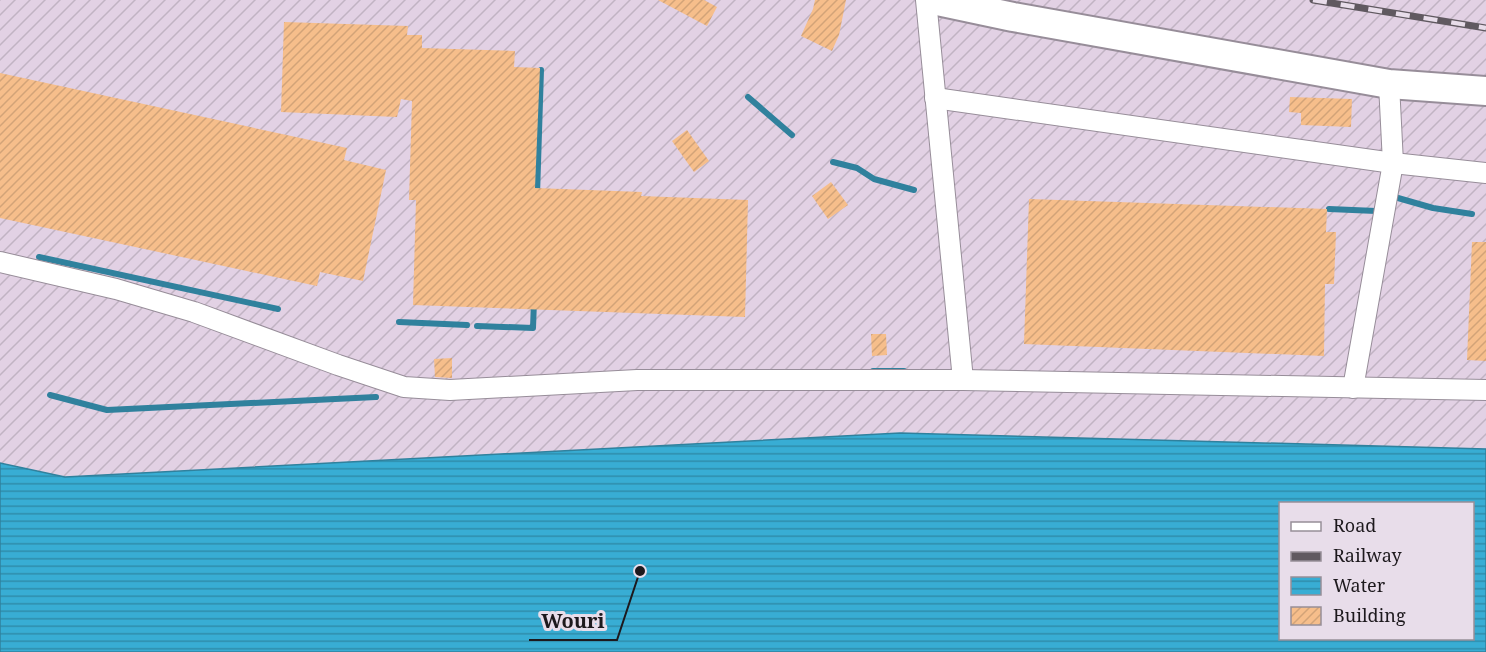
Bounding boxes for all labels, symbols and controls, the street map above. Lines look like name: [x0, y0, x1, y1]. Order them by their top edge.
legend: [1279, 502, 1474, 640]
text: Road: [1333, 513, 1376, 537]
text: Railway: [1333, 543, 1403, 567]
text: Water: [1333, 573, 1386, 597]
callout: Wouri: [529, 602, 617, 640]
text: Building: [1333, 603, 1406, 627]
text: Wouri: [541, 607, 605, 634]

